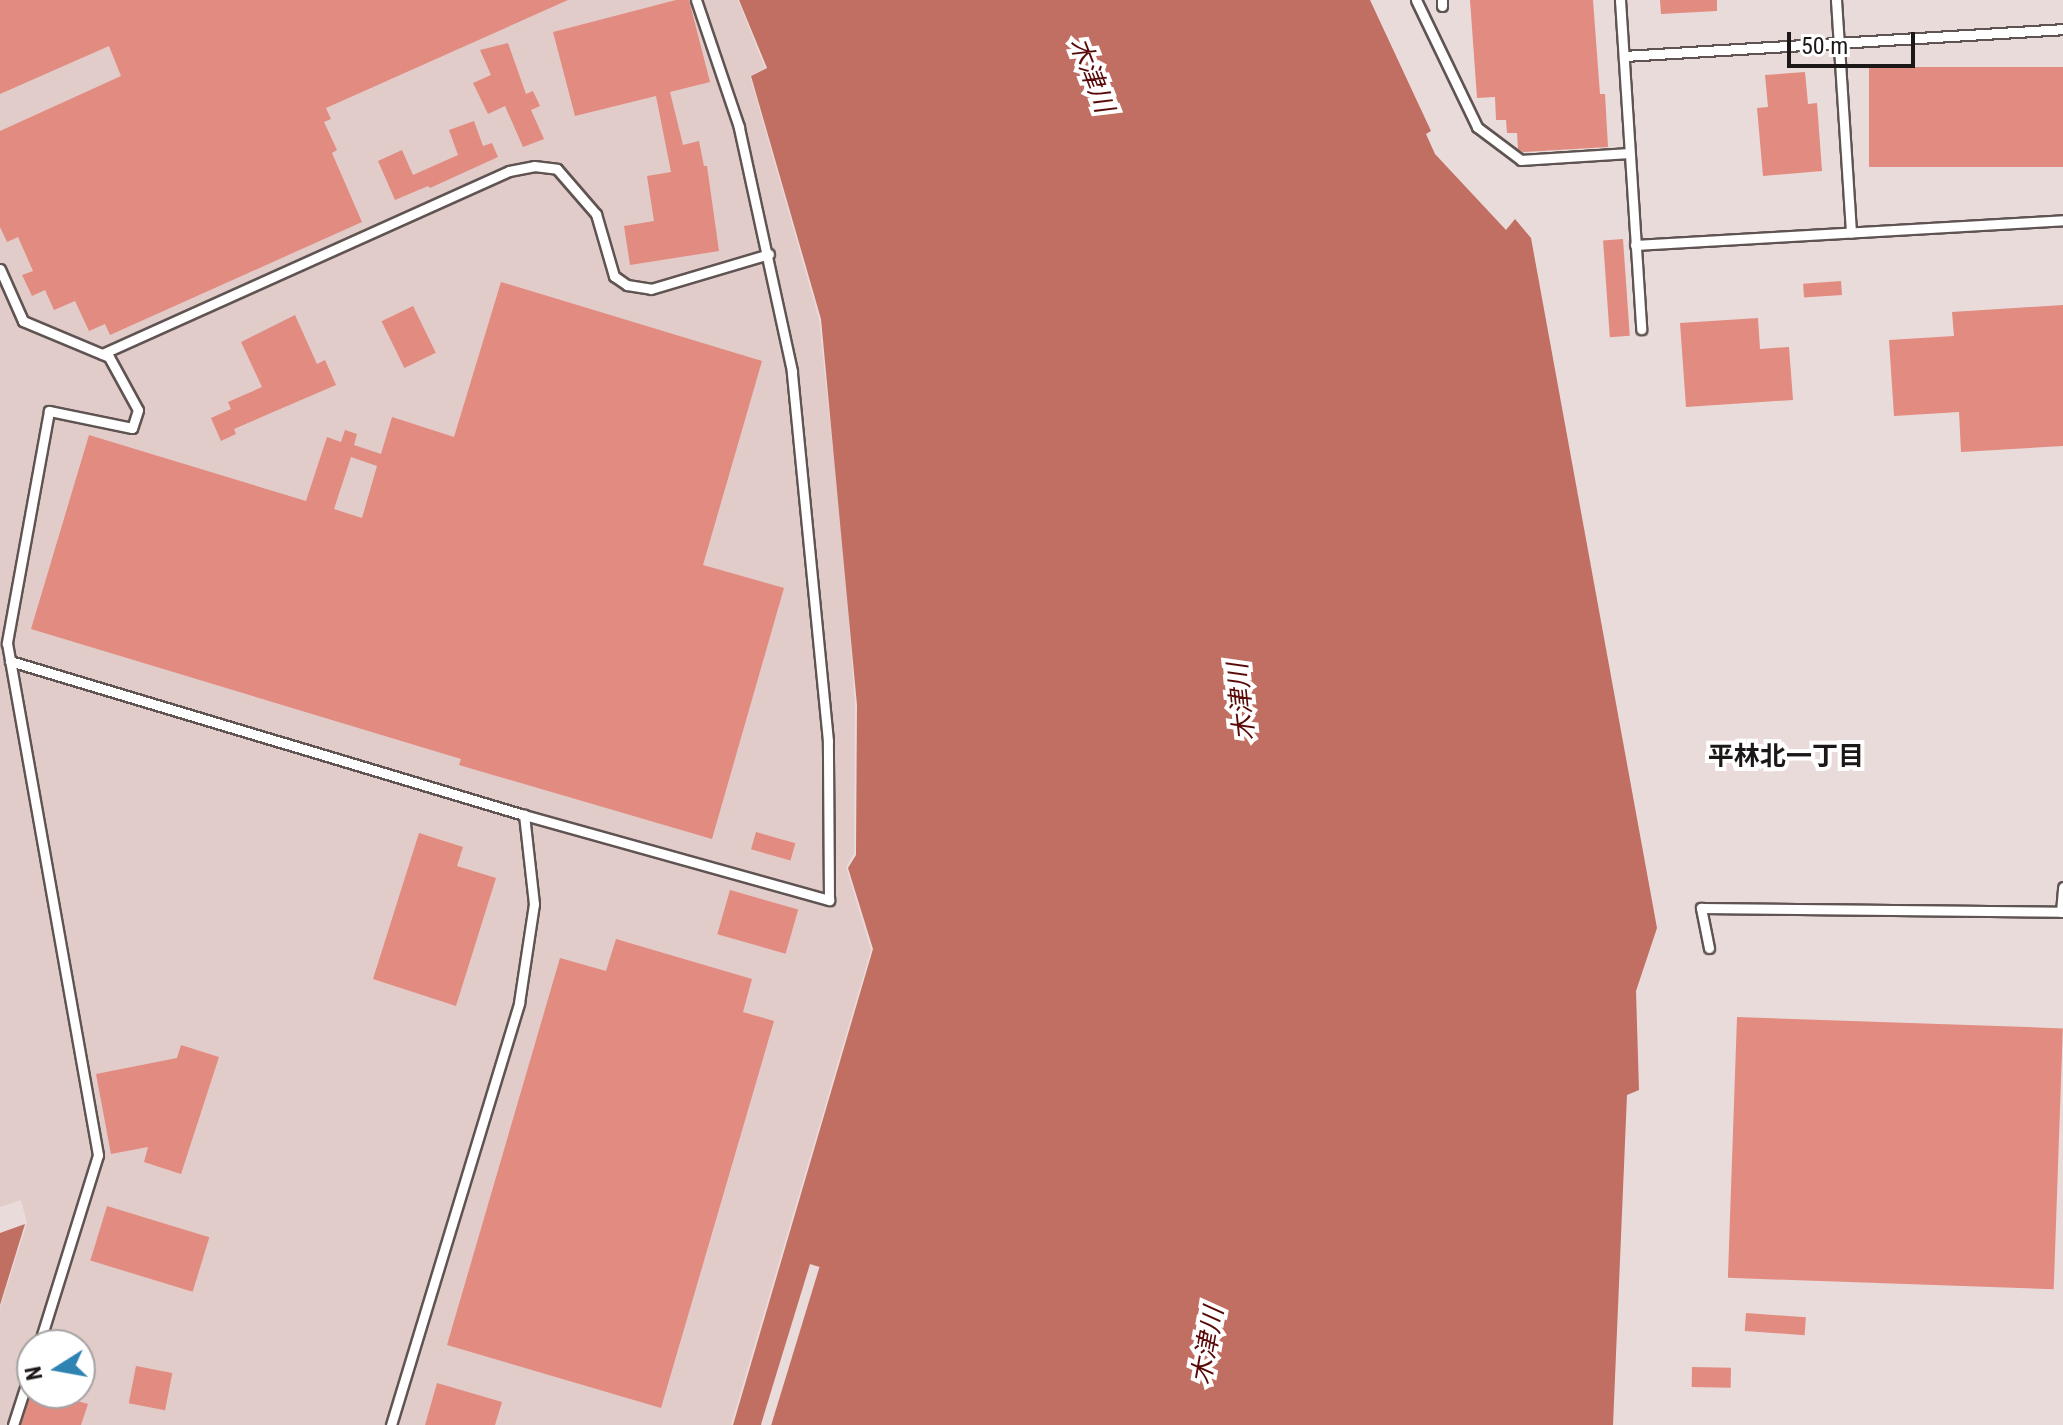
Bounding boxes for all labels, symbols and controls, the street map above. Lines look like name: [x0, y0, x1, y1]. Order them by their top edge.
scale bar: [1791, 16, 1919, 66]
text: 50 m: [1801, 32, 1848, 60]
water label: 木津川: [1062, 33, 1120, 117]
water label: 木津川: [1222, 662, 1262, 742]
district label: 平林北一丁目: [1708, 741, 1864, 773]
water label: 木津川: [1186, 1305, 1230, 1387]
north arrow: [16, 1329, 96, 1409]
text: N: [20, 1364, 47, 1382]

